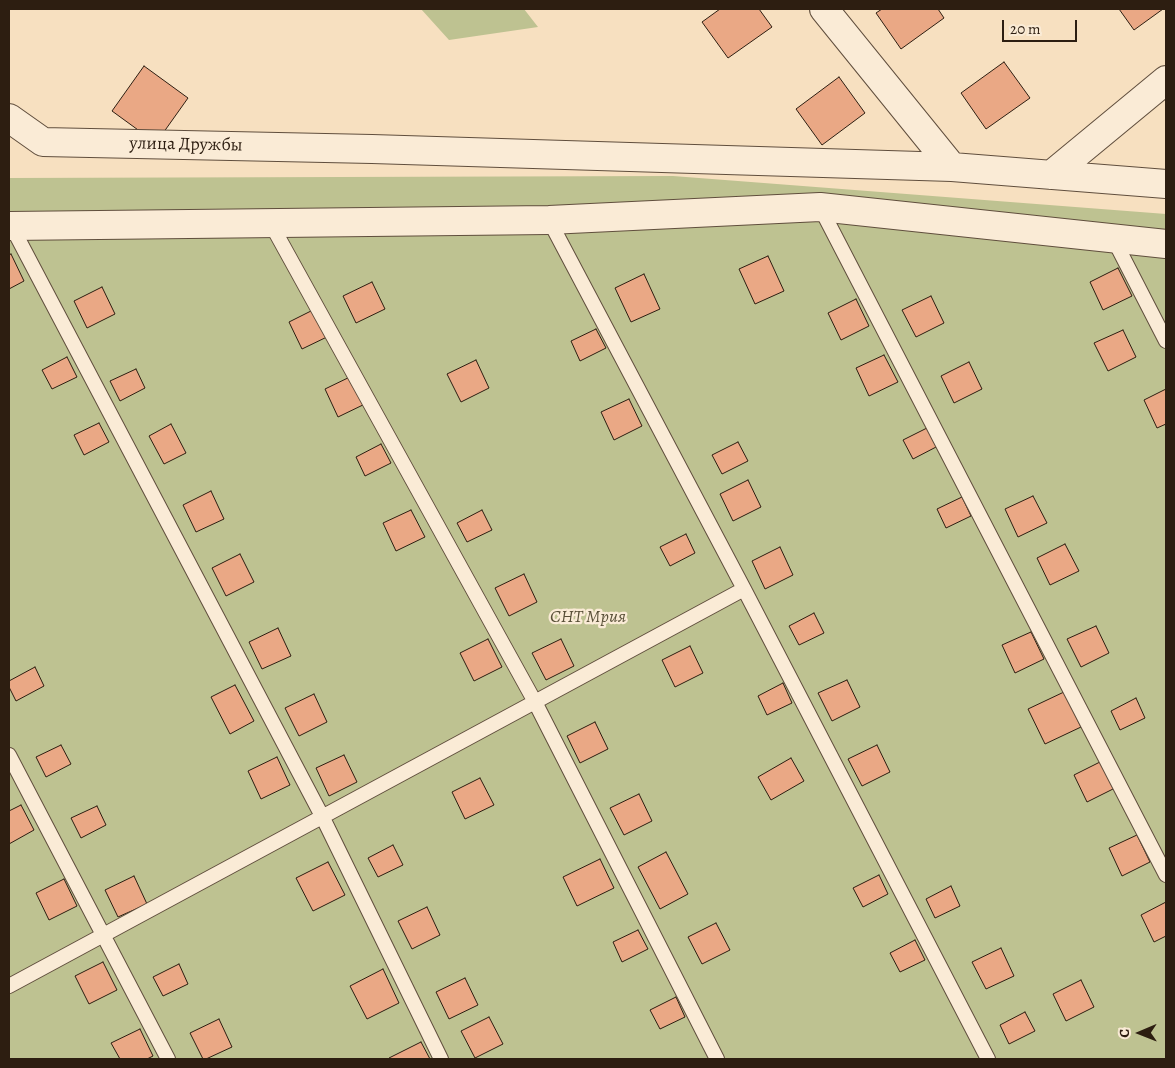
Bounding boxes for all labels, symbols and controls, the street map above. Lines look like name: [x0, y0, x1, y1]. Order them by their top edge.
scale bar: [1005, 10, 1080, 42]
text: 20 m: [1010, 19, 1041, 39]
street label: улица Дружбы: [129, 133, 243, 157]
park label: СНТ Мрия: [550, 607, 626, 629]
north arrow: [1115, 1008, 1165, 1058]
text: С: [1115, 1029, 1134, 1038]

